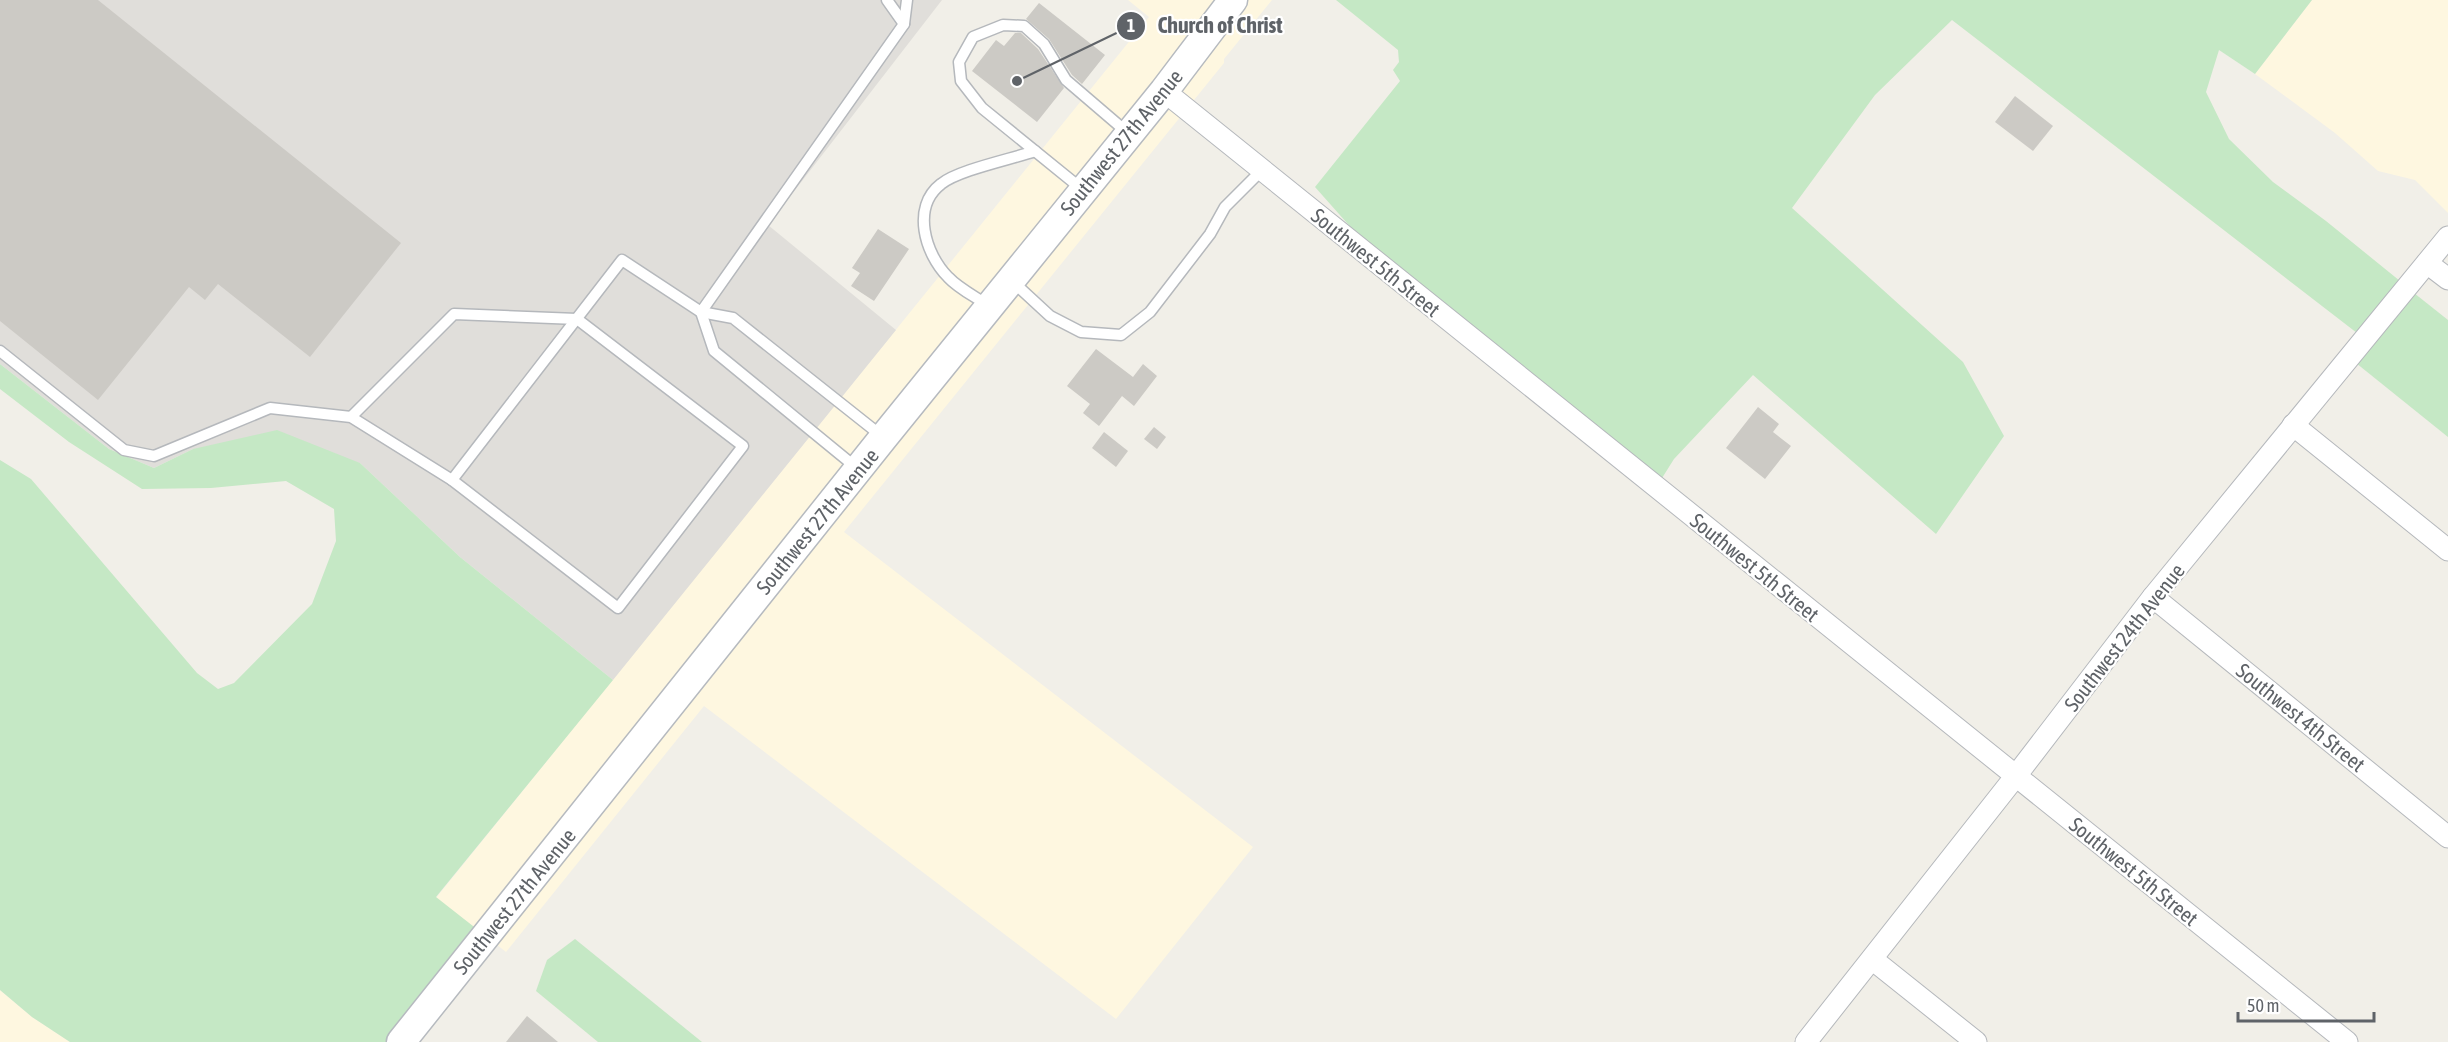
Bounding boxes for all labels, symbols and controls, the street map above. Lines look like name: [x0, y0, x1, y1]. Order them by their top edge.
callout: Church of Christ: [1116, 6, 1295, 46]
text: Church of Christ: [1157, 12, 1283, 38]
text: 1: [1127, 15, 1135, 36]
street label: Southwest 27th Avenue: [1055, 64, 1187, 220]
street label: Southwest 5th Street: [1307, 203, 1445, 321]
street label: Southwest 27th Avenue: [751, 443, 883, 599]
street label: Southwest 5th Street: [1686, 508, 1824, 626]
street label: Southwest 24th Avenue: [2059, 559, 2189, 715]
street label: Southwest 4th Street: [2232, 658, 2370, 776]
street label: Southwest 5th Street: [2065, 812, 2203, 930]
street label: Southwest 27th Avenue: [448, 823, 580, 979]
scale bar: [2238, 985, 2374, 1023]
text: 50 m: [2247, 995, 2279, 1016]

